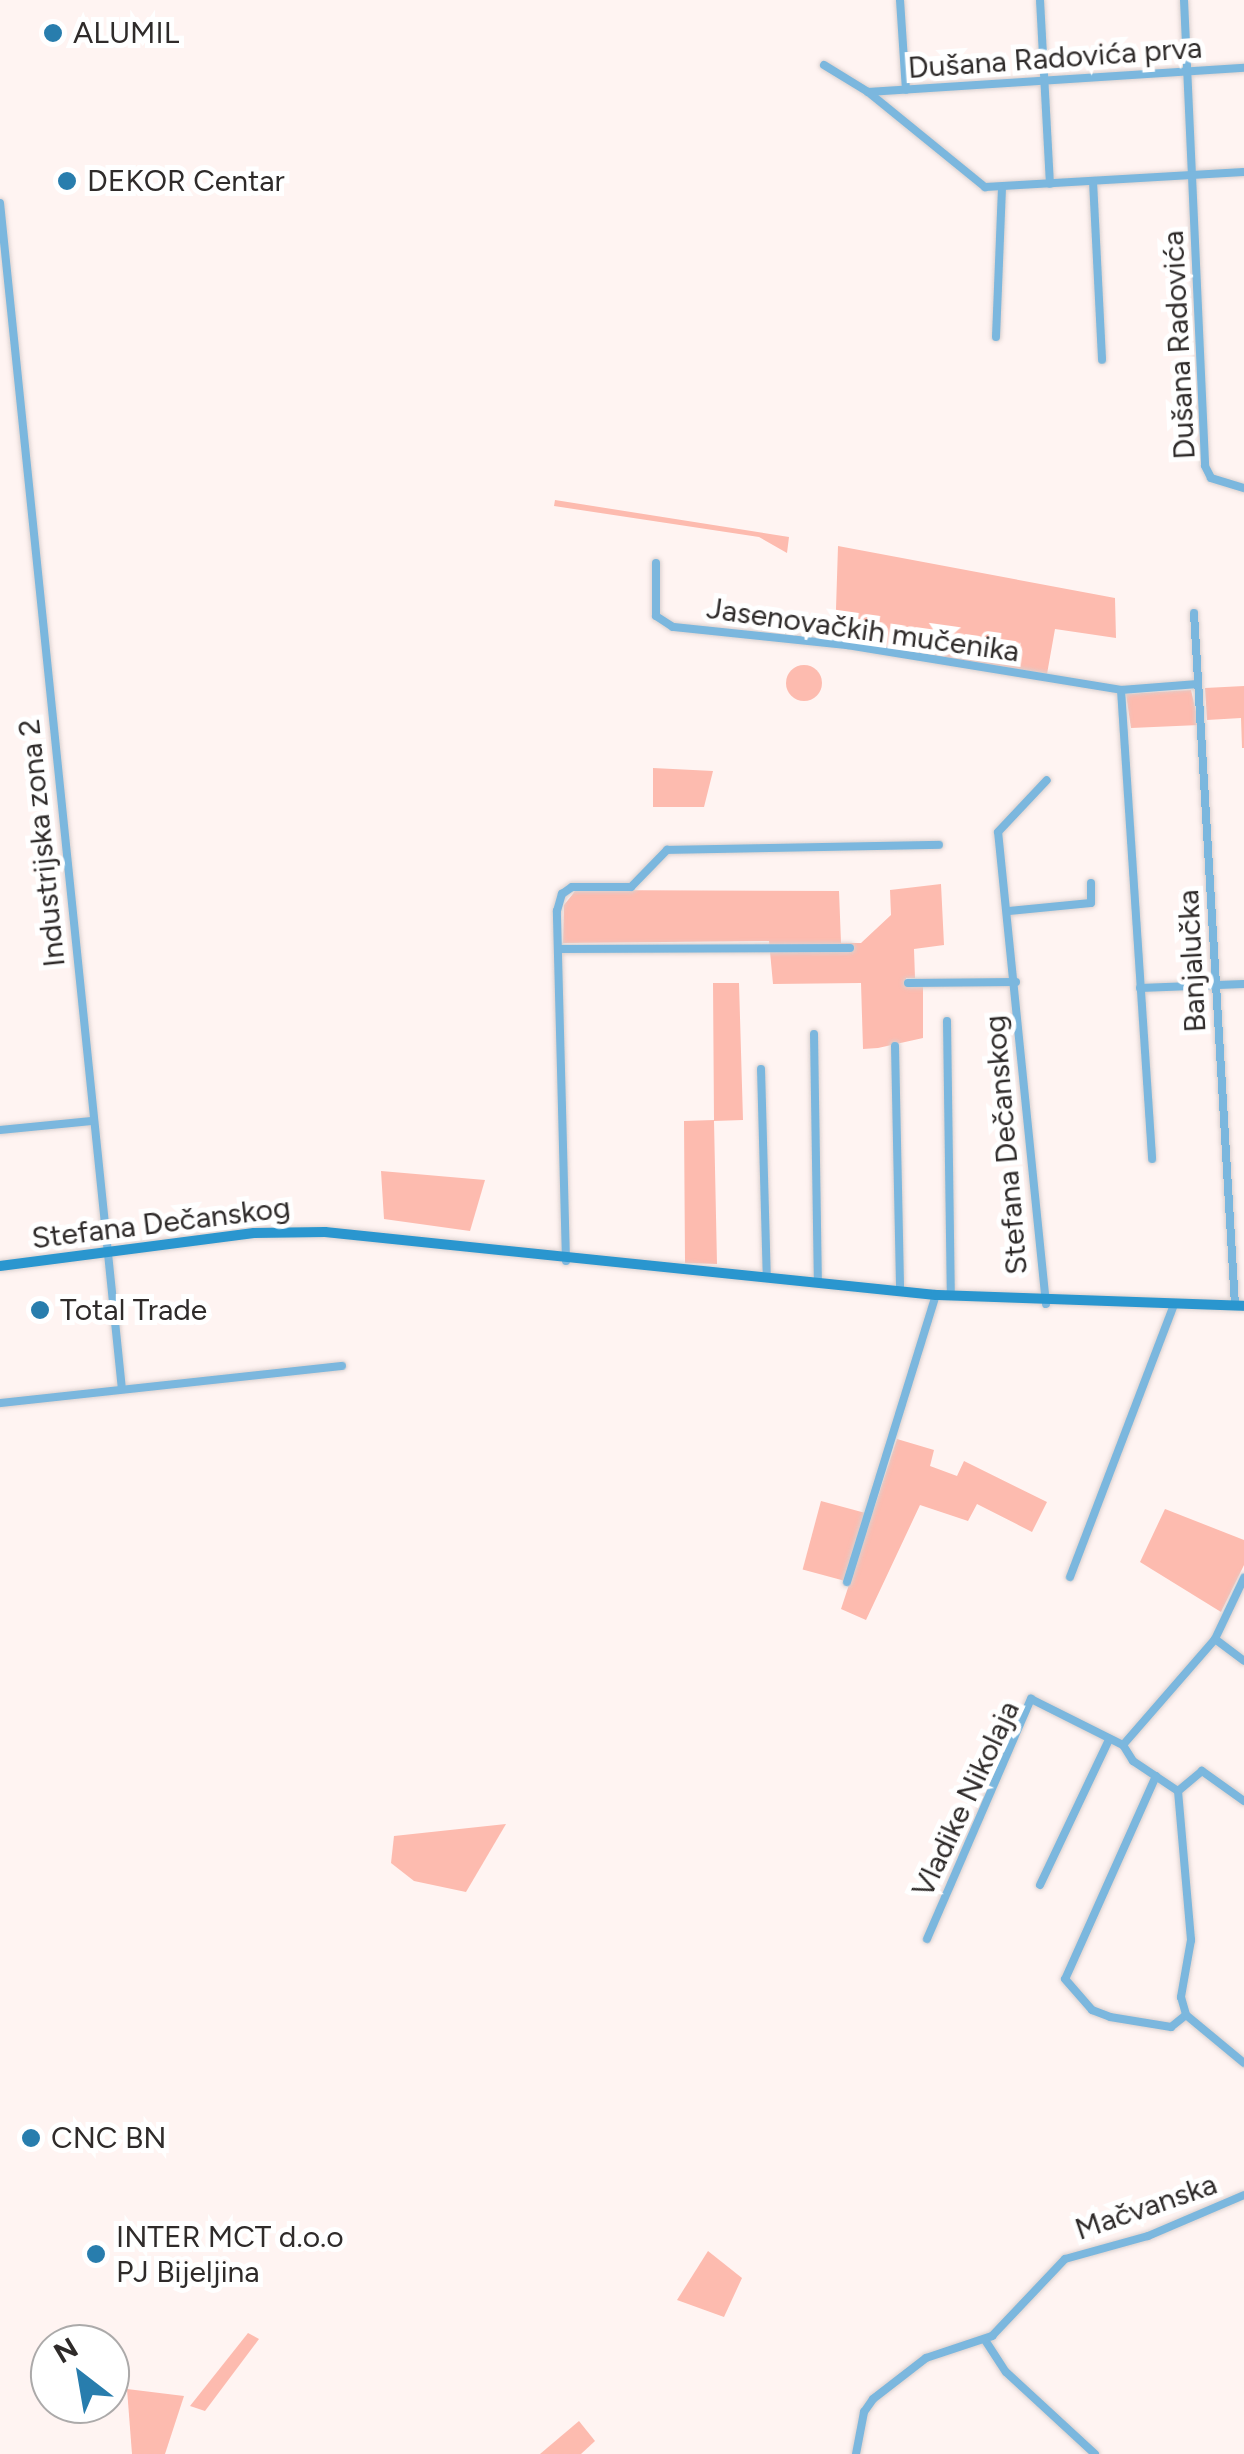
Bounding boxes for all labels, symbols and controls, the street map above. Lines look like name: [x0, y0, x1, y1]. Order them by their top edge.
place label: ALUMIL: [73, 15, 179, 51]
marker: ALUMIL: [42, 22, 64, 44]
street label: Dušana Radovića prva: [907, 30, 1203, 86]
place label: DEKOR Centar: [87, 163, 285, 199]
marker: DEKOR Centar: [56, 170, 78, 192]
street label: Dušana Radovića: [1155, 230, 1203, 460]
street label: Jasenovačkih mučenika: [704, 590, 1022, 670]
street label: Industrijska zona 2: [11, 717, 73, 969]
street label: Banjalučka: [1170, 889, 1214, 1033]
street label: Stefana Dečanskog: [977, 1014, 1035, 1276]
street label: Stefana Dečanskog: [30, 1189, 292, 1257]
place label: Total Trade: [60, 1292, 207, 1328]
marker: Total Trade: [29, 1299, 51, 1321]
street label: Vladike Nikolaja: [905, 1695, 1027, 1903]
place label: CNC BN: [51, 2120, 166, 2156]
marker: CNC BN: [20, 2127, 42, 2149]
street label: Mačvanska: [1071, 2166, 1221, 2248]
place label: INTER MCT d.o.o PJ Bijeljina: [116, 2219, 344, 2290]
marker: INTER MCT d.o.o PJ Bijeljina: [85, 2243, 107, 2265]
north arrow: [30, 2324, 130, 2424]
text: N: [48, 2330, 84, 2370]

